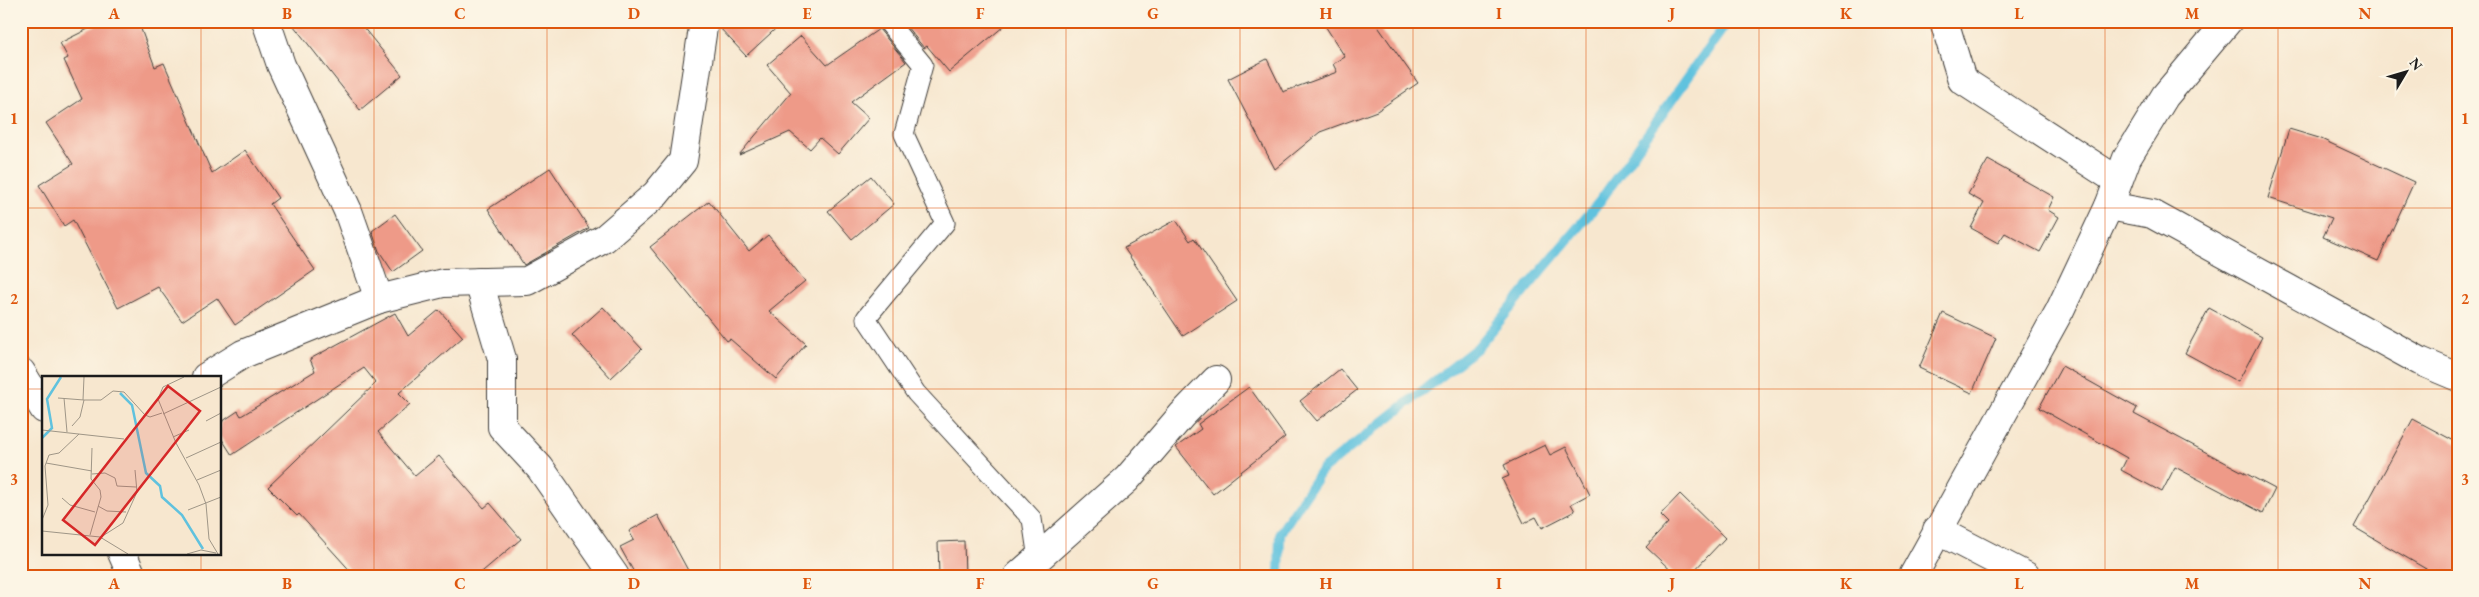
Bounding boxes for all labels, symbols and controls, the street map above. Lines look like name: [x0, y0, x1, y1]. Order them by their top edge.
text: A: [107, 3, 120, 24]
text: B: [282, 3, 292, 24]
text: C: [454, 3, 466, 24]
text: D: [628, 3, 640, 24]
text: E: [802, 3, 812, 24]
text: F: [976, 3, 985, 24]
text: G: [1147, 3, 1159, 24]
text: H: [1320, 3, 1333, 24]
text: I: [1496, 3, 1502, 24]
text: J: [1667, 3, 1675, 24]
text: K: [1840, 3, 1853, 24]
text: L: [2014, 3, 2024, 24]
text: M: [2185, 3, 2200, 24]
text: N: [2359, 3, 2372, 24]
north arrow: [2382, 48, 2432, 98]
text: N: [2406, 54, 2427, 75]
text: 1: [10, 108, 18, 129]
text: 1: [2461, 108, 2469, 129]
text: 2: [10, 288, 19, 309]
text: 2: [2461, 288, 2470, 309]
inset map: [42, 376, 221, 554]
text: 3: [10, 469, 18, 490]
text: 3: [2461, 469, 2469, 490]
text: A: [107, 573, 120, 594]
text: B: [282, 573, 292, 594]
text: C: [454, 573, 466, 594]
text: D: [628, 573, 640, 594]
text: E: [802, 573, 812, 594]
text: F: [976, 573, 985, 594]
text: G: [1147, 573, 1159, 594]
text: H: [1320, 573, 1333, 594]
text: I: [1496, 573, 1502, 594]
text: J: [1667, 573, 1675, 594]
text: K: [1840, 573, 1853, 594]
text: L: [2014, 573, 2024, 594]
text: M: [2185, 573, 2200, 594]
text: N: [2359, 573, 2372, 594]

